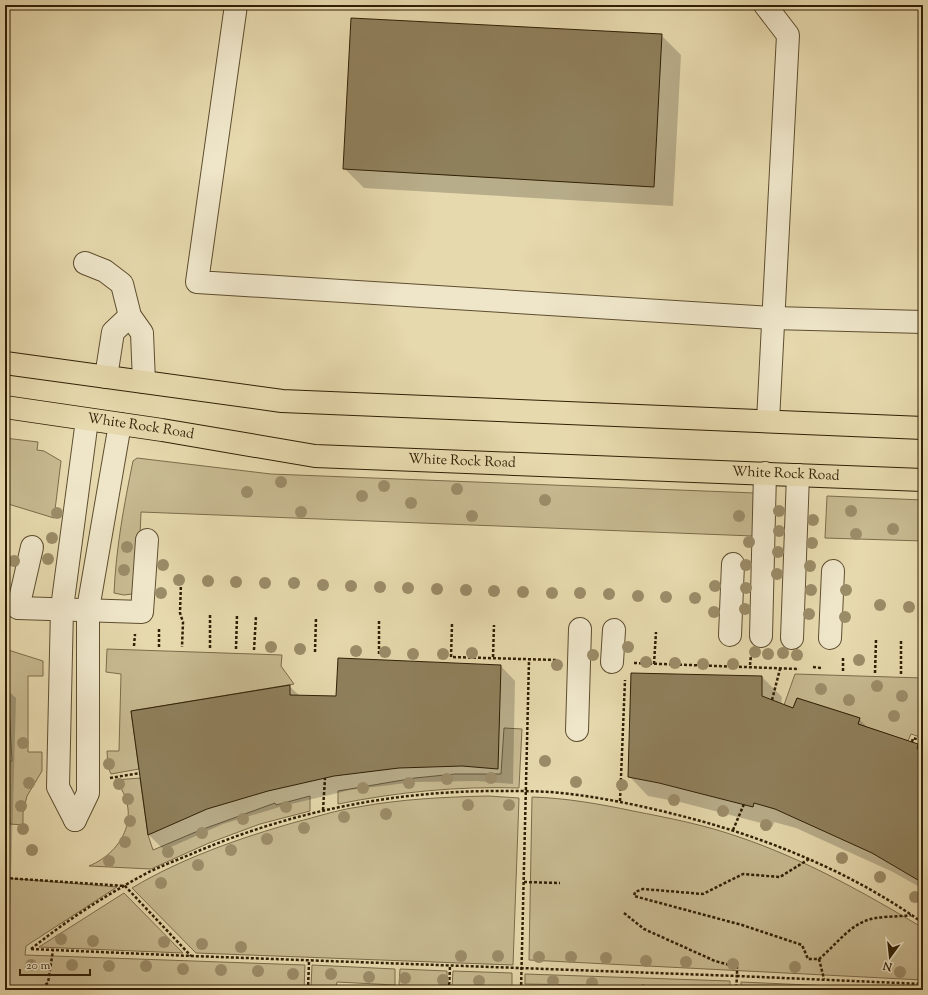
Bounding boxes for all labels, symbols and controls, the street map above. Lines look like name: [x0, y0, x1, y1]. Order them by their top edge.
street label: White Rock Road: [86, 409, 195, 445]
street label: White Rock Road: [408, 450, 516, 474]
street label: White Rock Road: [732, 462, 840, 487]
north arrow: [870, 937, 910, 977]
scale bar: [20, 951, 90, 977]
text: 20 m: [26, 957, 51, 975]
text: N: [881, 957, 895, 975]

